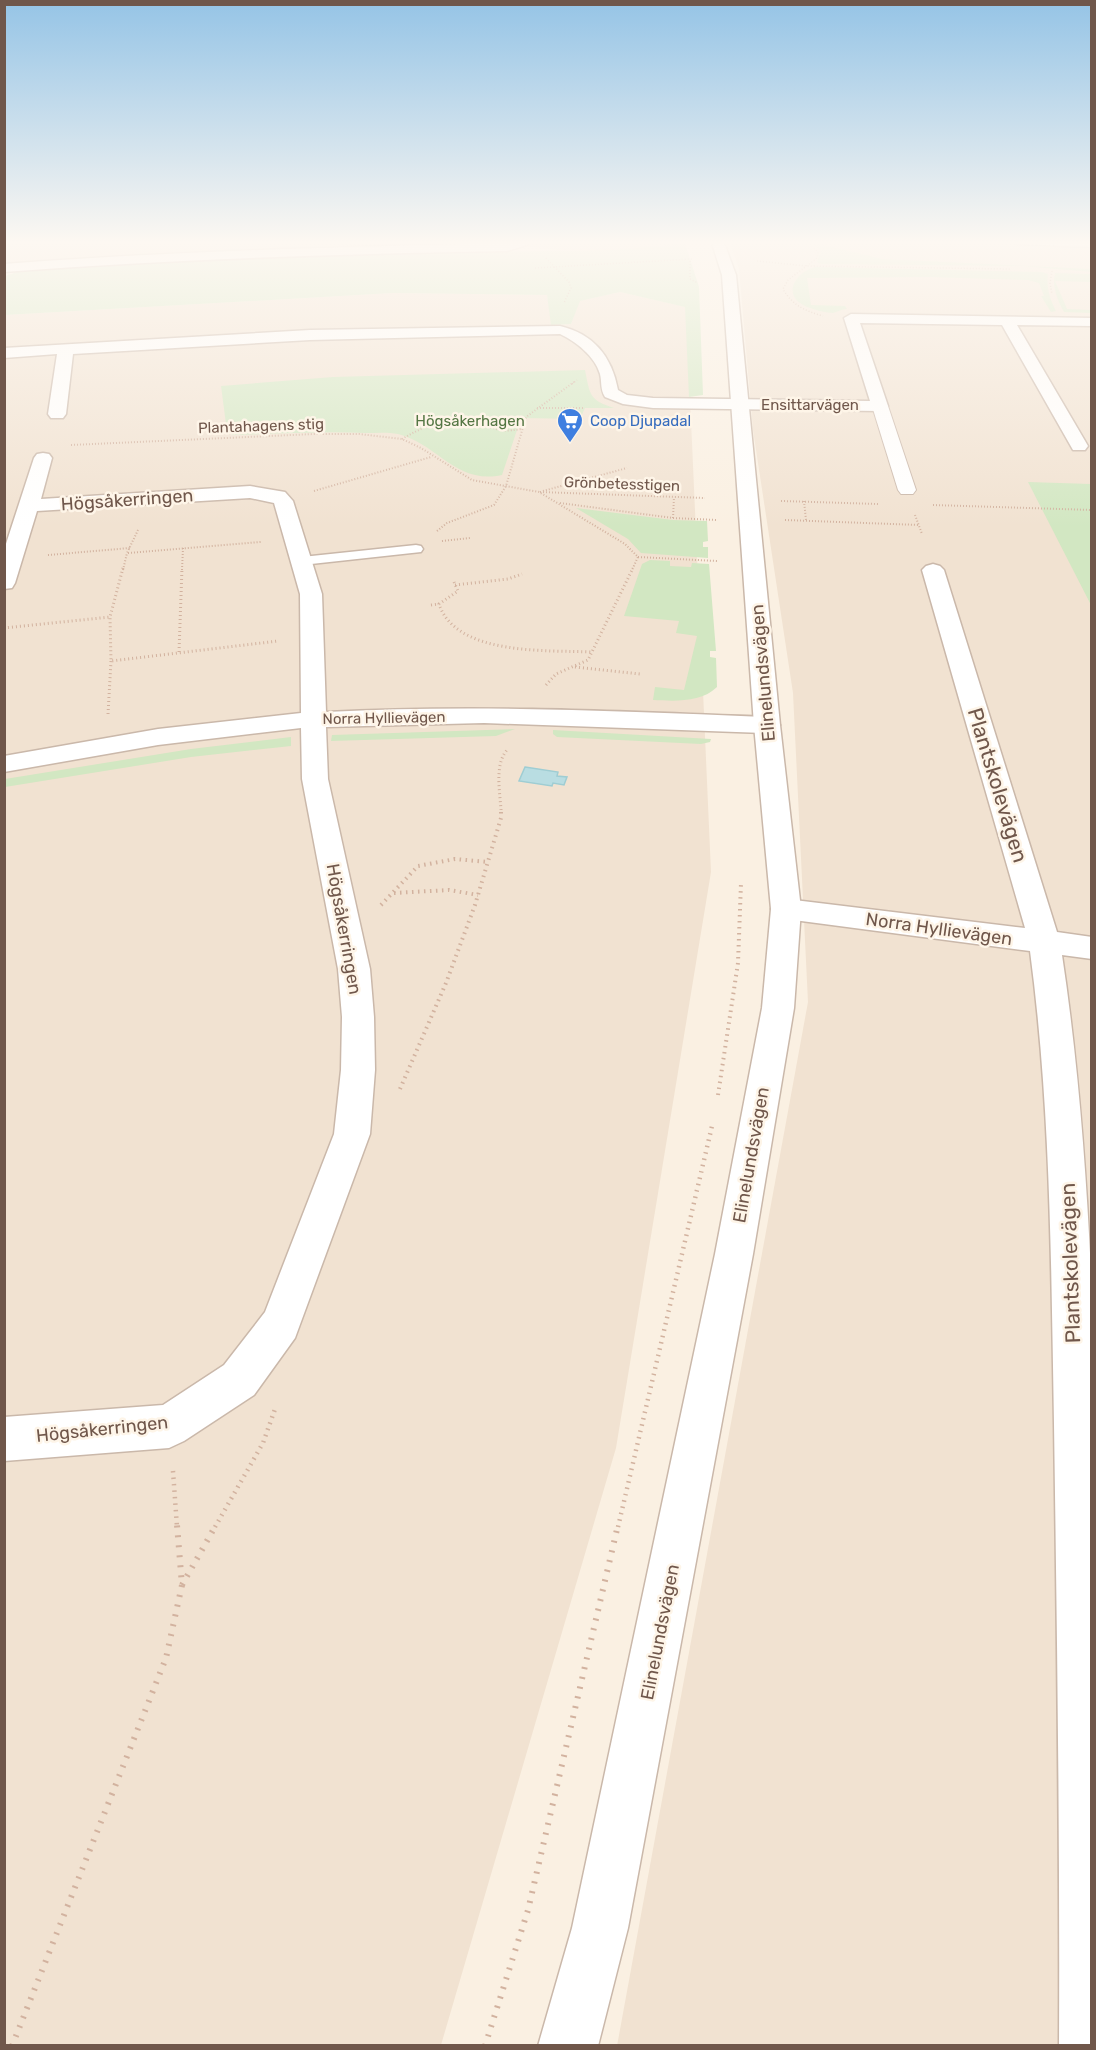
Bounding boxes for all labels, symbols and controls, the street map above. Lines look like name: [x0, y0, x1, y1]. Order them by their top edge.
street label: Ensittarvägen: [761, 396, 859, 414]
supermarket icon: Coop Djupadal: [555, 406, 585, 444]
park label: Högsåkerhagen: [415, 412, 525, 430]
place label: Coop Djupadal: [590, 412, 691, 430]
street label: Plantahagens stig: [198, 415, 324, 437]
street label: Grönbetesstigen: [564, 473, 680, 495]
street label: Högsåkerringen: [60, 484, 194, 516]
street label: Elinelundsvägen: [746, 604, 780, 742]
street label: Plantskolevägen: [963, 705, 1033, 865]
street label: Norra Hyllievägen: [322, 708, 446, 728]
street label: Högsåkerringen: [322, 862, 366, 996]
street label: Norra Hyllievägen: [864, 908, 1014, 950]
street label: Elinelundsvägen: [728, 1085, 774, 1225]
street label: Plantskolevägen: [1055, 1182, 1085, 1344]
street label: Högsåkerringen: [35, 1411, 169, 1447]
street label: Elinelundsvägen: [636, 1562, 684, 1702]

